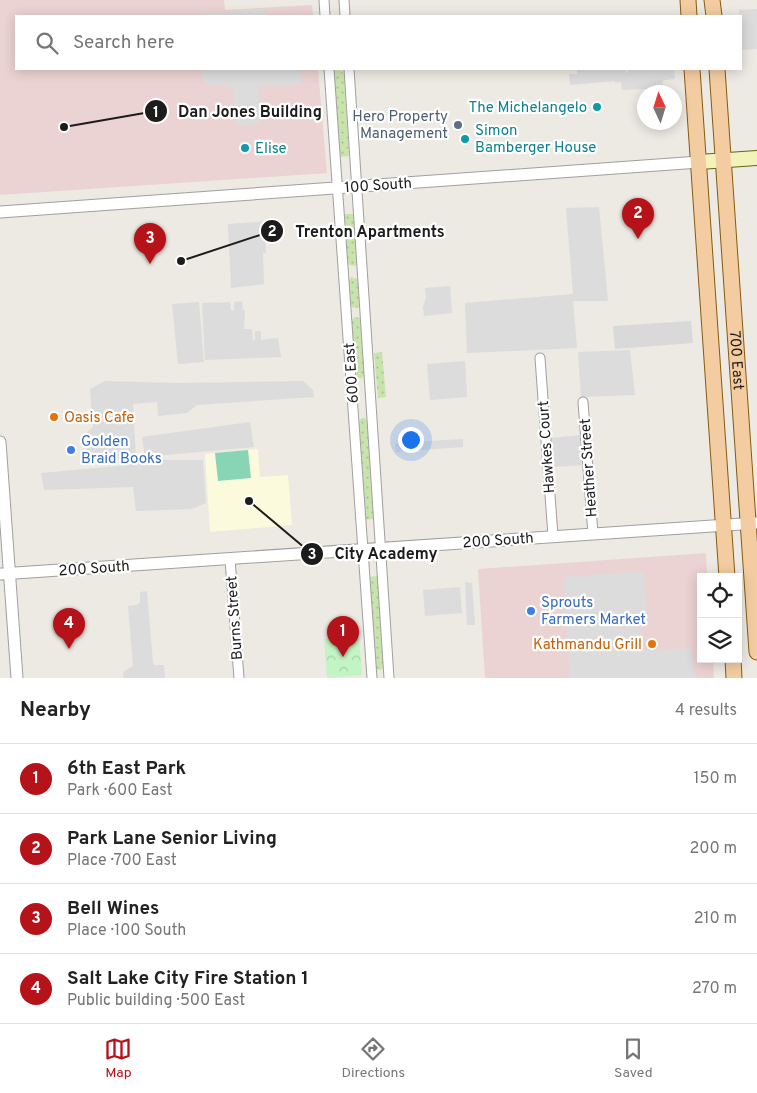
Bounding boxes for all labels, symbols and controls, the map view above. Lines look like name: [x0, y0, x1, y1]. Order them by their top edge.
search box: [15, 15, 742, 70]
icon: search: [33, 29, 61, 57]
text: Search here: [73, 31, 175, 55]
north arrow: [637, 85, 682, 130]
callout: Dan Jones Building: [143, 96, 332, 127]
place label: The Michelangelo: [468, 99, 587, 118]
marker: The Michelangelo: [591, 101, 603, 113]
text: Dan Jones Building: [178, 103, 322, 123]
text: 1: [153, 104, 159, 123]
place label: Hero Property Management: [352, 108, 448, 144]
marker: Hero Property Management: [452, 119, 464, 131]
place label: Simon Bamberger House: [475, 122, 596, 158]
marker: Simon Bamberger House: [459, 133, 471, 145]
place label: Elise: [255, 140, 287, 159]
marker: Elise: [239, 142, 251, 154]
street label: 100 South: [344, 175, 412, 198]
pin: 2: [622, 198, 654, 239]
callout: Trenton Apartments: [260, 215, 455, 246]
pin: 3: [134, 223, 166, 264]
text: 2: [267, 223, 277, 242]
text: Trenton Apartments: [295, 223, 445, 243]
street label: 700 East: [724, 330, 747, 391]
street label: 600 East: [341, 342, 364, 404]
street label: Hawkes Court: [535, 400, 560, 494]
place label: Oasis Cafe: [64, 409, 134, 428]
marker: Oasis Cafe: [48, 411, 60, 423]
street label: Heather Street: [577, 418, 602, 518]
your location: [398, 427, 424, 453]
place label: Golden Braid Books: [81, 433, 162, 469]
marker: Golden Braid Books: [65, 444, 77, 456]
street label: 200 South: [462, 530, 534, 553]
callout: City Academy: [299, 538, 448, 569]
text: City Academy: [334, 545, 438, 565]
text: 3: [308, 546, 317, 565]
street label: 200 South: [58, 558, 130, 581]
map controls: [697, 573, 742, 663]
button: locate: [697, 573, 742, 618]
street label: Burns Street: [223, 575, 248, 661]
place label: Sprouts Farmers Market: [541, 594, 646, 630]
marker: Sprouts Farmers Market: [525, 605, 537, 617]
pin: 4: [53, 608, 85, 649]
pin: 1: [327, 616, 359, 657]
button: layers: [697, 618, 742, 663]
place label: Kathmandu Grill: [533, 636, 642, 655]
marker: Kathmandu Grill: [646, 638, 658, 650]
text: Nearby: [20, 697, 91, 724]
text: 4 results: [675, 701, 737, 721]
text: 6th East Park: [67, 757, 186, 781]
text: 1: [33, 769, 39, 789]
text: 150 m: [694, 769, 737, 789]
text: Park · 600 East: [67, 781, 173, 801]
text: Park Lane Senior Living: [67, 827, 277, 851]
text: 2: [31, 839, 41, 859]
text: 200 m: [689, 839, 737, 859]
text: Place · 700 East: [67, 851, 177, 871]
text: Bell Wines: [67, 897, 159, 921]
text: 3: [31, 909, 41, 929]
text: 210 m: [694, 909, 737, 929]
text: Place · 100 South: [67, 921, 186, 941]
text: Salt Lake City Fire Station 1: [67, 967, 309, 991]
text: 4: [31, 979, 41, 999]
text: 270 m: [692, 979, 737, 999]
text: Public building · 500 East: [67, 991, 245, 1011]
tab: Map: [104, 1035, 132, 1082]
tab: Directions: [341, 1035, 405, 1082]
tab: Saved: [614, 1035, 653, 1082]

